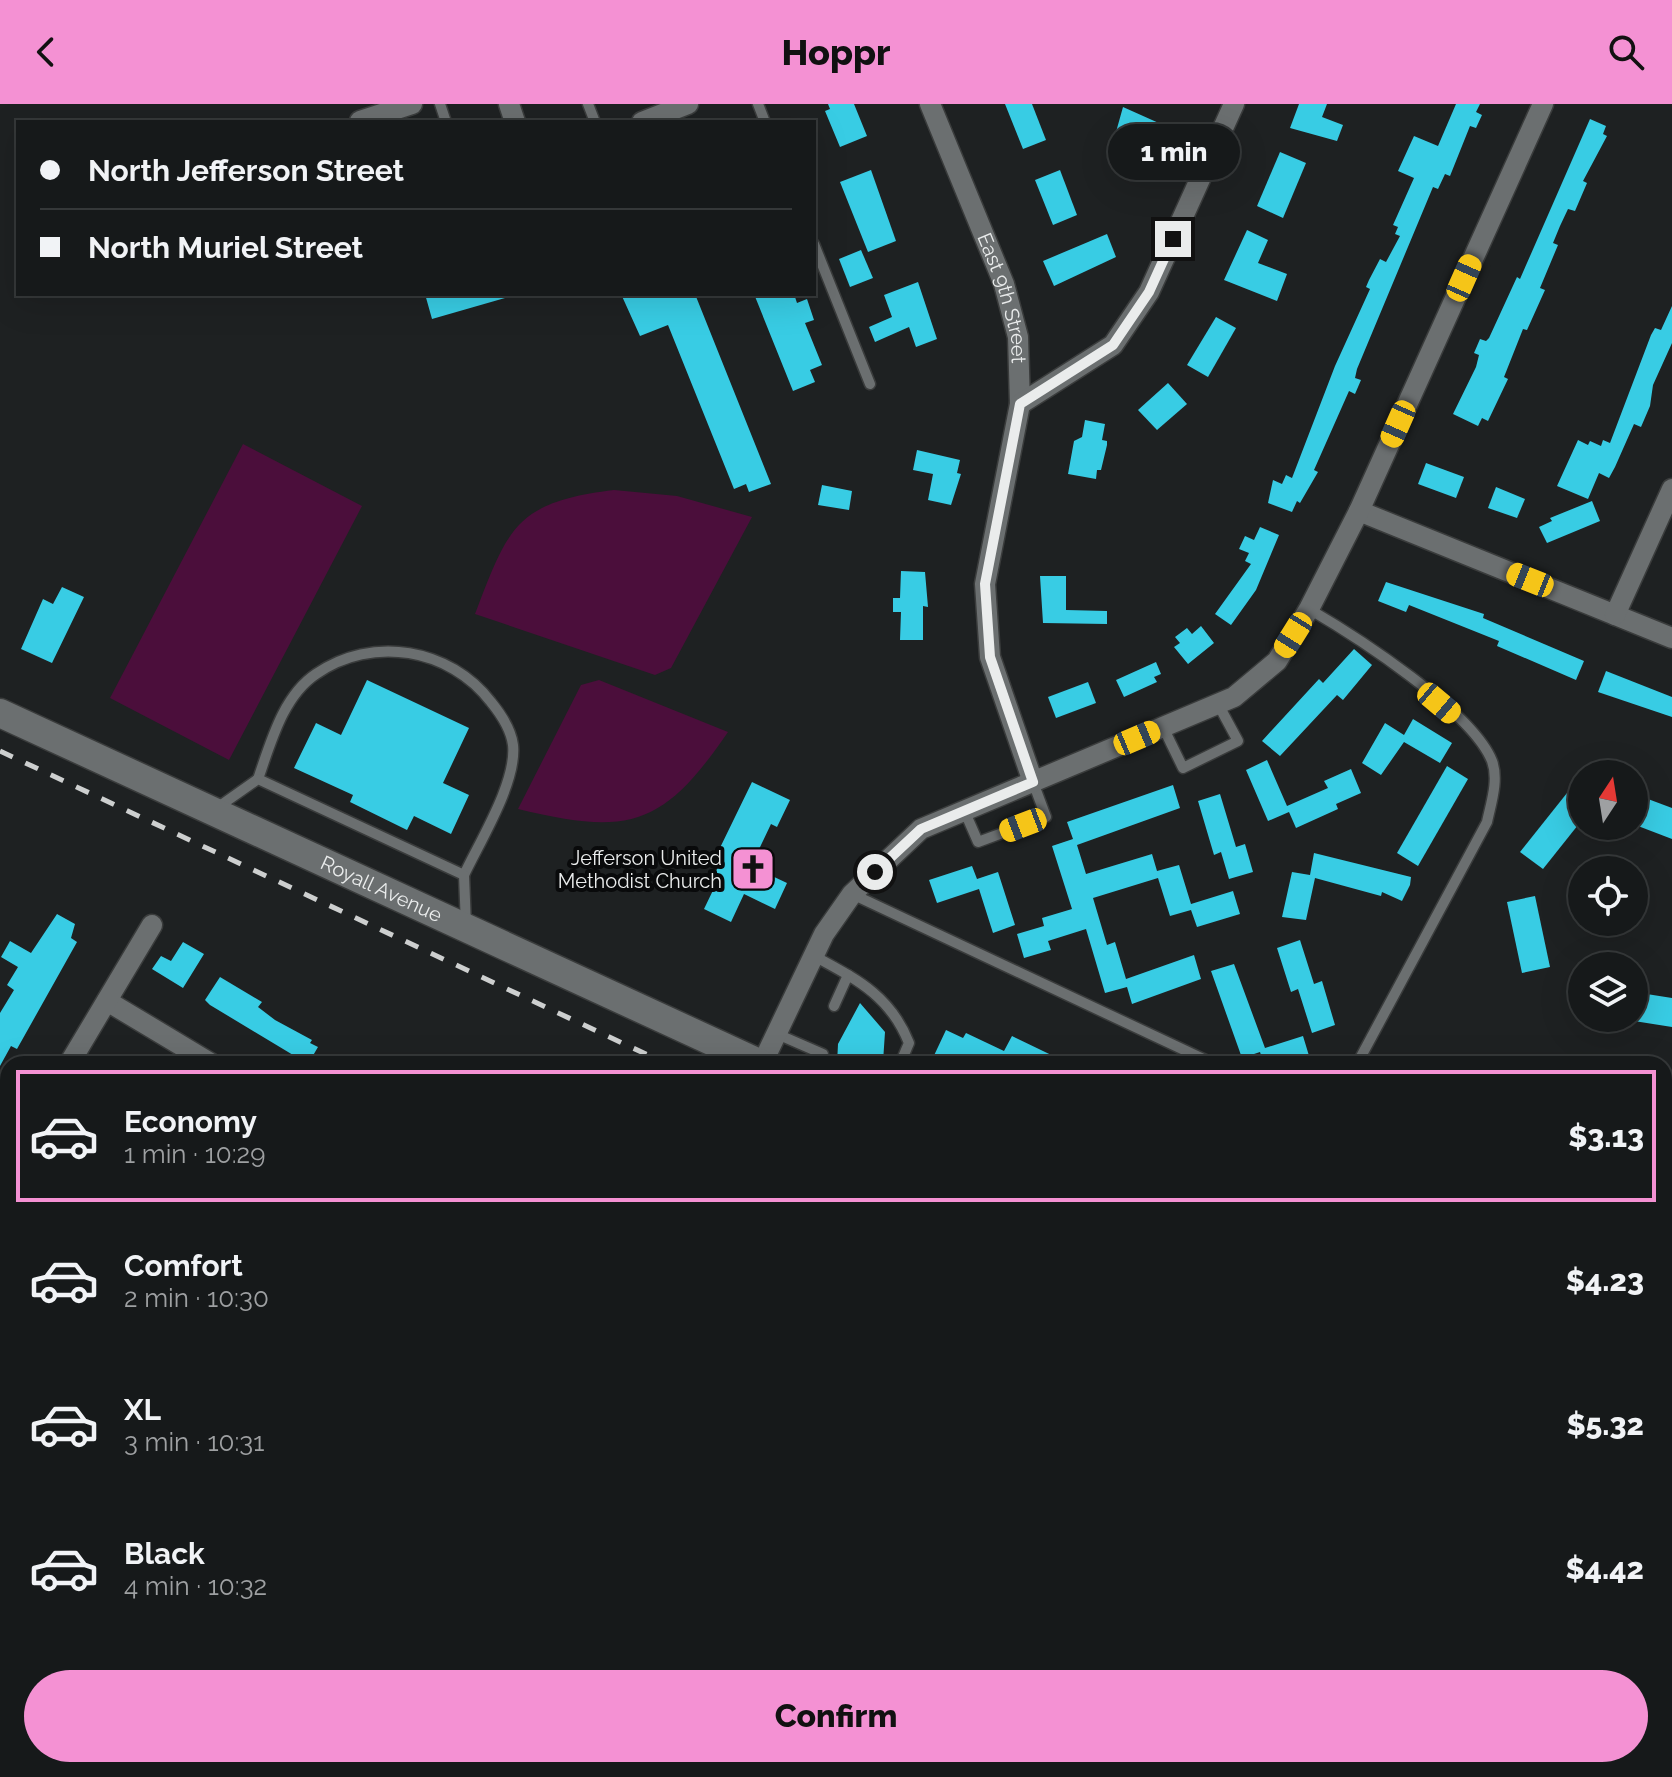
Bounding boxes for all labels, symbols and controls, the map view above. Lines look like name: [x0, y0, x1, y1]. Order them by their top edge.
icon: back: [24, 30, 68, 74]
icon: search: [1604, 30, 1648, 74]
text: Hoppr: [781, 31, 891, 73]
callout: 1 min: [1107, 123, 1239, 179]
text: 1 min: [1141, 137, 1207, 167]
text: North Jefferson Street: [88, 153, 404, 188]
route end: [1155, 221, 1191, 257]
street label: East 9th Street: [972, 229, 1031, 364]
text: North Muriel Street: [88, 230, 363, 265]
car: [1443, 251, 1485, 305]
car: [1377, 397, 1419, 451]
car: [1503, 560, 1557, 600]
car: [1270, 608, 1316, 662]
car: [1413, 678, 1465, 728]
car: [1110, 718, 1164, 758]
north arrow: [1568, 760, 1648, 840]
map controls: [1568, 760, 1648, 1032]
car: [996, 805, 1050, 845]
church icon: Jefferson United Methodist Church: [729, 845, 777, 893]
place label: Jefferson United Methodist Church: [558, 846, 722, 893]
street label: Royall Avenue: [317, 851, 446, 927]
route start: [857, 854, 893, 890]
button: locate: [1568, 856, 1648, 936]
button: layers: [1568, 952, 1648, 1032]
icon: car: [28, 1100, 100, 1172]
text: Economy: [124, 1104, 257, 1139]
text: $3.13: [1568, 1119, 1644, 1154]
text: 1 min · 10:29: [124, 1139, 265, 1169]
icon: car: [28, 1244, 100, 1316]
text: Comfort: [124, 1248, 243, 1283]
text: $4.23: [1566, 1263, 1644, 1298]
text: 2 min · 10:30: [124, 1283, 269, 1313]
icon: car: [28, 1388, 100, 1460]
text: XL: [124, 1392, 161, 1427]
text: $5.32: [1566, 1407, 1644, 1442]
text: 3 min · 10:31: [124, 1427, 264, 1457]
icon: car: [28, 1532, 100, 1604]
text: Black: [124, 1536, 205, 1571]
text: $4.42: [1566, 1551, 1644, 1586]
text: 4 min · 10:32: [124, 1571, 267, 1601]
button: Confirm: [24, 1670, 1648, 1762]

